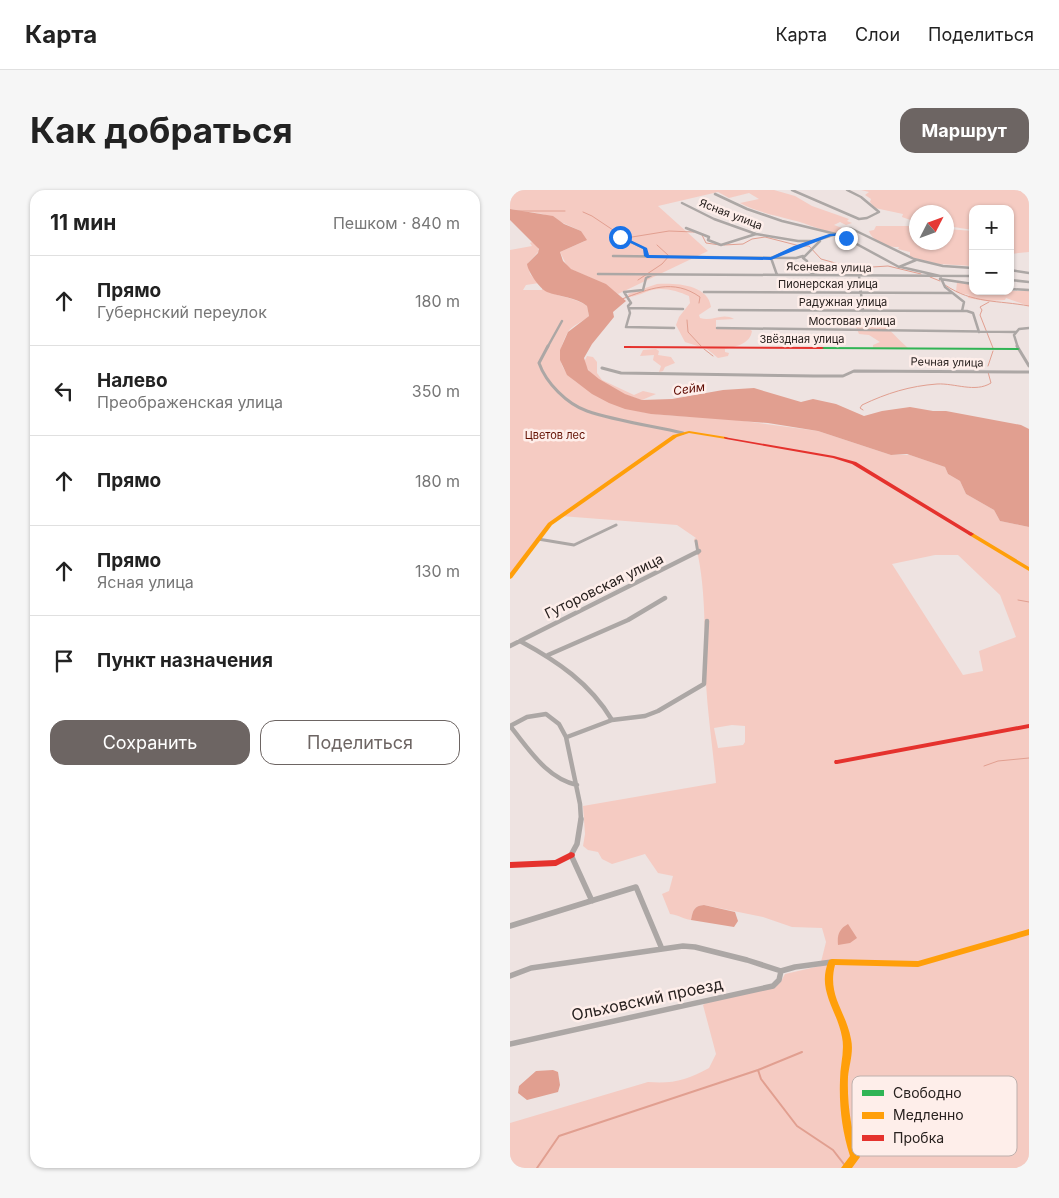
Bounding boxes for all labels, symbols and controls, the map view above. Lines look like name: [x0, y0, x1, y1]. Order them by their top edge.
text: Карта: [25, 20, 97, 49]
text: Карта: [775, 24, 827, 45]
text: Слои: [855, 24, 900, 45]
text: Поделиться: [928, 24, 1034, 45]
button: Маршрут: [900, 108, 1029, 153]
text: Как добраться: [30, 109, 293, 151]
street label: Ясная улица: [697, 196, 765, 232]
north arrow: [909, 205, 954, 250]
map controls: [969, 205, 1014, 295]
button: +: [969, 205, 1014, 250]
text: 11 мин: [50, 210, 116, 235]
text: Пешком · 840 m: [333, 213, 460, 233]
route start: [609, 226, 632, 249]
route end: [835, 227, 858, 250]
button: −: [969, 250, 1014, 295]
street label: Ясеневая улица: [786, 259, 872, 275]
street label: Пионерская улица: [778, 277, 878, 291]
text: Прямо: [97, 279, 161, 302]
icon: ahead: [50, 287, 78, 315]
text: 180 m: [415, 291, 460, 311]
street label: Радужная улица: [799, 295, 887, 309]
text: Губернский переулок: [97, 302, 267, 322]
street label: Мостовая улица: [808, 314, 896, 328]
street label: Звёздная улица: [760, 332, 844, 346]
street label: Речная улица: [910, 354, 984, 370]
text: Налево: [97, 369, 168, 392]
icon: left: [50, 377, 78, 405]
water label: Сейм: [672, 379, 706, 398]
text: 350 m: [412, 381, 460, 401]
text: Преображенская улица: [97, 392, 283, 412]
park label: Цветов лес: [525, 428, 585, 442]
icon: ahead: [50, 467, 78, 495]
text: Прямо: [97, 469, 161, 492]
text: 180 m: [415, 471, 460, 491]
text: Прямо: [97, 549, 161, 572]
street label: Гуторовская улица: [542, 549, 666, 622]
icon: ahead: [50, 557, 78, 585]
text: 130 m: [415, 561, 460, 581]
text: Ясная улица: [97, 572, 194, 592]
icon: arrive: [50, 647, 78, 675]
text: Пункт назначения: [97, 649, 273, 672]
button: Сохранить: [50, 720, 250, 765]
button: Поделиться: [260, 720, 460, 765]
street label: Ольховский проезд: [569, 973, 725, 1025]
legend: [852, 1076, 1017, 1156]
text: Свободно: [893, 1084, 962, 1101]
text: Медленно: [893, 1106, 964, 1123]
text: Пробка: [893, 1129, 944, 1146]

